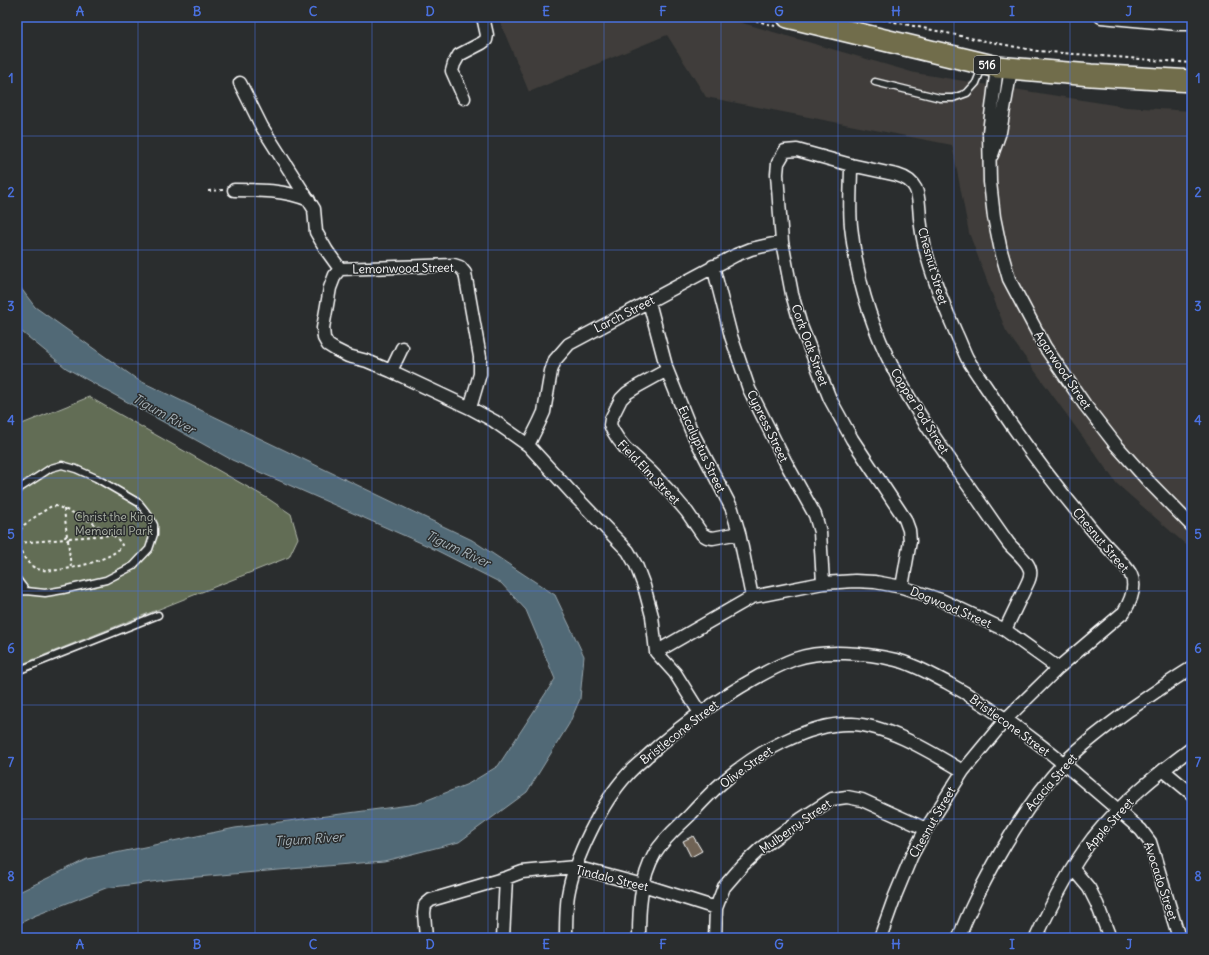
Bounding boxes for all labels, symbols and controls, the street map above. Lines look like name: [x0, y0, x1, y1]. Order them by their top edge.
text: A: [76, 3, 85, 20]
text: B: [193, 3, 202, 20]
text: C: [309, 3, 318, 20]
text: D: [425, 3, 435, 20]
text: E: [542, 3, 550, 20]
text: F: [659, 3, 667, 20]
text: G: [774, 3, 784, 20]
text: H: [891, 3, 901, 20]
text: I: [1009, 3, 1015, 20]
text: J: [1126, 3, 1133, 20]
road number: 516: [974, 56, 1000, 74]
text: 1: [8, 70, 14, 87]
text: 1: [1195, 70, 1201, 87]
text: 2: [7, 184, 15, 201]
text: 2: [1194, 184, 1202, 201]
street label: Chesnut Street: [915, 226, 951, 306]
street label: Lemonwood Street: [352, 260, 454, 276]
street label: Larch Street: [591, 292, 657, 336]
text: 3: [7, 298, 15, 315]
text: 3: [1194, 298, 1202, 315]
street label: Cork Oak Street: [788, 302, 832, 388]
street label: Agarwood Street: [1031, 328, 1095, 412]
street label: Copper Pod Street: [888, 365, 952, 457]
street label: Cypress Street: [744, 388, 792, 464]
water label: Tigum River: [130, 390, 200, 439]
street label: Eucalyptus Street: [675, 403, 729, 495]
text: 4: [7, 412, 15, 429]
text: 4: [1194, 412, 1202, 429]
street label: Field Elm Street: [615, 437, 683, 507]
street label: Chesnut Street: [1070, 505, 1132, 575]
park label: Christ the King Memorial Park: [75, 509, 153, 538]
text: 5: [7, 526, 15, 543]
text: 5: [1194, 526, 1202, 543]
water label: Tigum River: [423, 527, 494, 572]
street label: Dogwood Street: [908, 583, 994, 631]
text: 6: [7, 640, 15, 657]
text: 6: [1194, 640, 1202, 657]
street label: Bristlecone Street: [967, 691, 1053, 759]
street label: Bristlecone Street: [637, 697, 721, 767]
street label: Olive Street: [717, 743, 775, 791]
street label: Acacia Street: [1022, 750, 1080, 814]
text: 7: [8, 754, 15, 771]
text: 7: [1195, 754, 1202, 771]
street label: Chesnut Street: [906, 784, 958, 860]
street label: Apple Street: [1082, 795, 1136, 853]
street label: Mulberry Street: [756, 796, 834, 856]
water label: Tigum River: [274, 828, 346, 850]
street label: Avocado Street: [1141, 840, 1181, 922]
street label: Tindalo Street: [574, 862, 650, 894]
text: 8: [7, 868, 15, 885]
text: 8: [1194, 868, 1202, 885]
text: A: [76, 936, 85, 953]
text: B: [193, 936, 202, 953]
text: C: [309, 936, 318, 953]
text: D: [425, 936, 435, 953]
text: E: [542, 936, 550, 953]
text: F: [659, 936, 667, 953]
text: G: [774, 936, 784, 953]
text: H: [891, 936, 901, 953]
text: I: [1009, 936, 1015, 953]
text: J: [1126, 936, 1133, 953]

